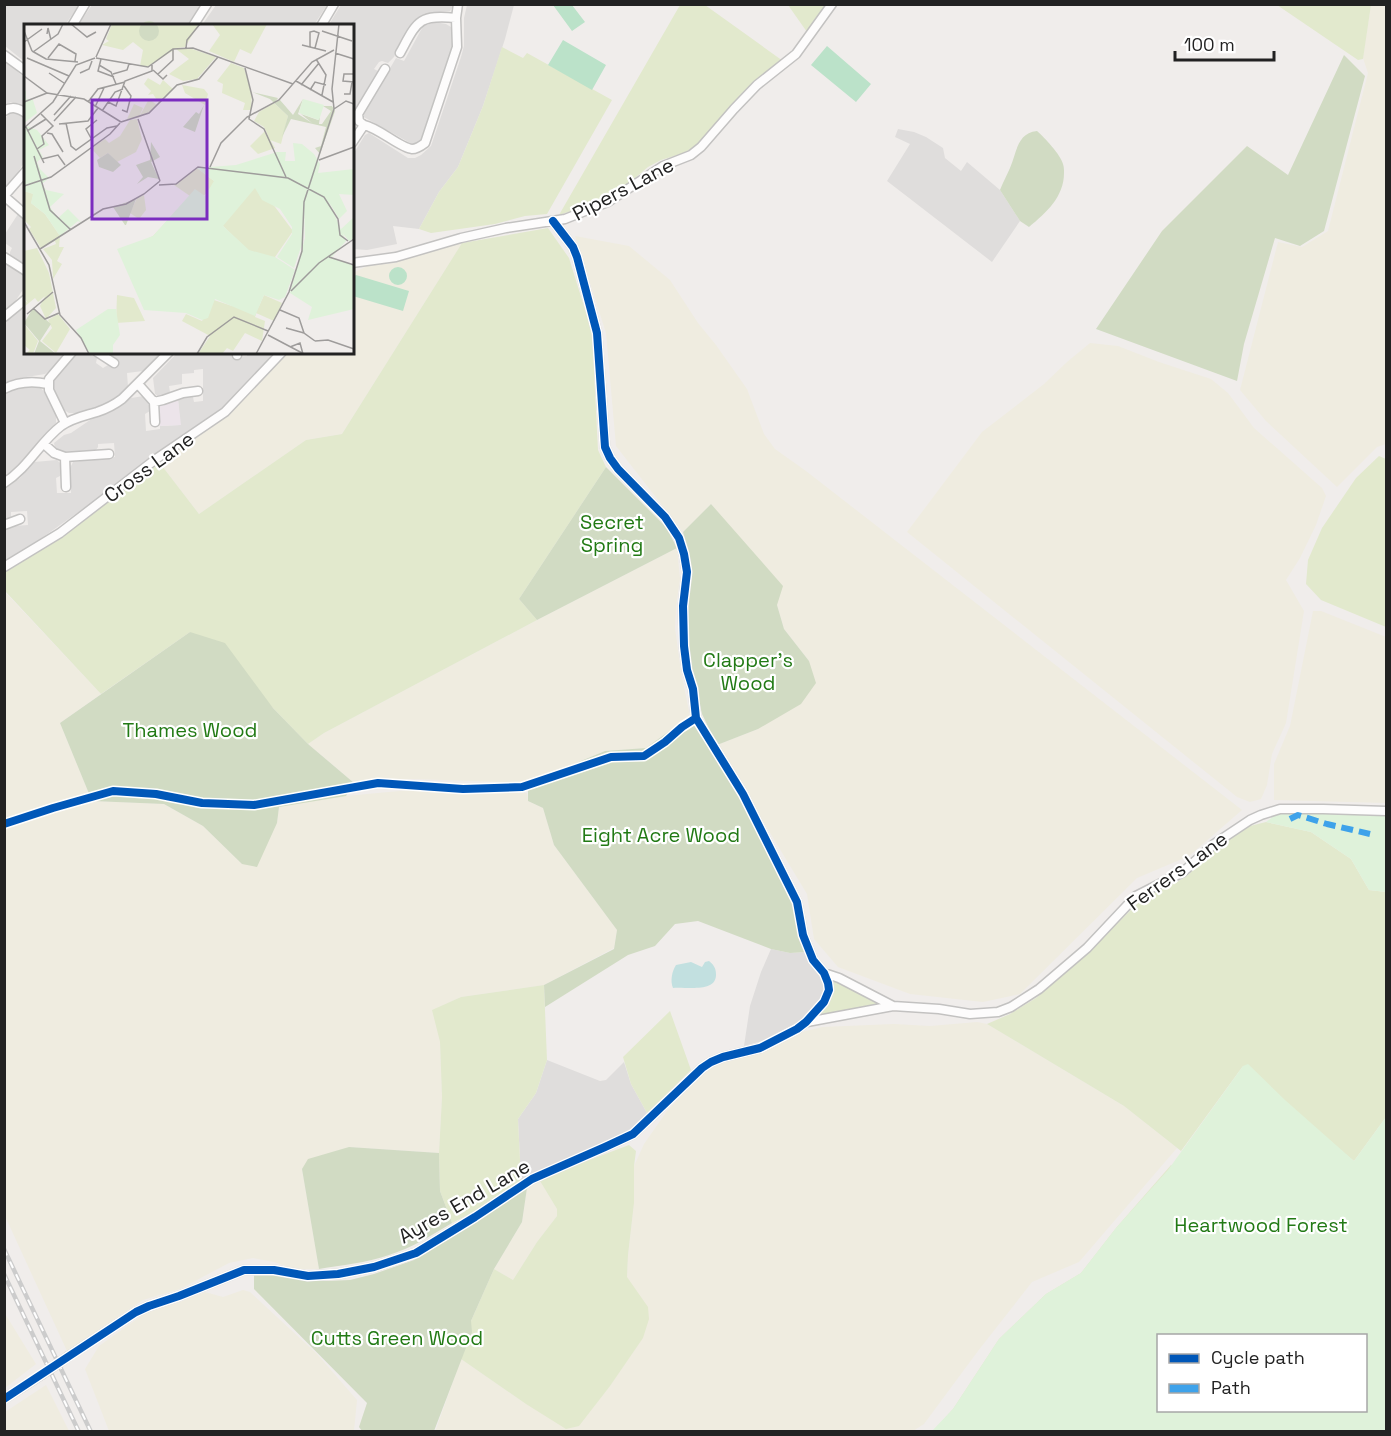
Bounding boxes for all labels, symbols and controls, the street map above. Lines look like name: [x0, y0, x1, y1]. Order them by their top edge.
inset map: [24, 24, 354, 354]
scale bar: [1175, 24, 1274, 62]
text: 100 m: [1184, 33, 1235, 56]
street label: Pipers Lane: [568, 151, 678, 227]
street label: Cross Lane: [99, 426, 199, 508]
park label: Secret Spring: [580, 509, 644, 558]
park label: Clapper's Wood: [703, 647, 793, 696]
park label: Thames Wood: [123, 717, 257, 743]
park label: Eight Acre Wood: [582, 822, 740, 848]
street label: Ferrers Lane: [1121, 826, 1233, 916]
street label: Ayres End Lane: [394, 1153, 534, 1249]
park label: Heartwood Forest: [1174, 1212, 1348, 1238]
park label: Cutts Green Wood: [311, 1325, 483, 1351]
legend: [1157, 1334, 1367, 1412]
text: Cycle path: [1211, 1346, 1305, 1369]
text: Path: [1211, 1376, 1251, 1399]

